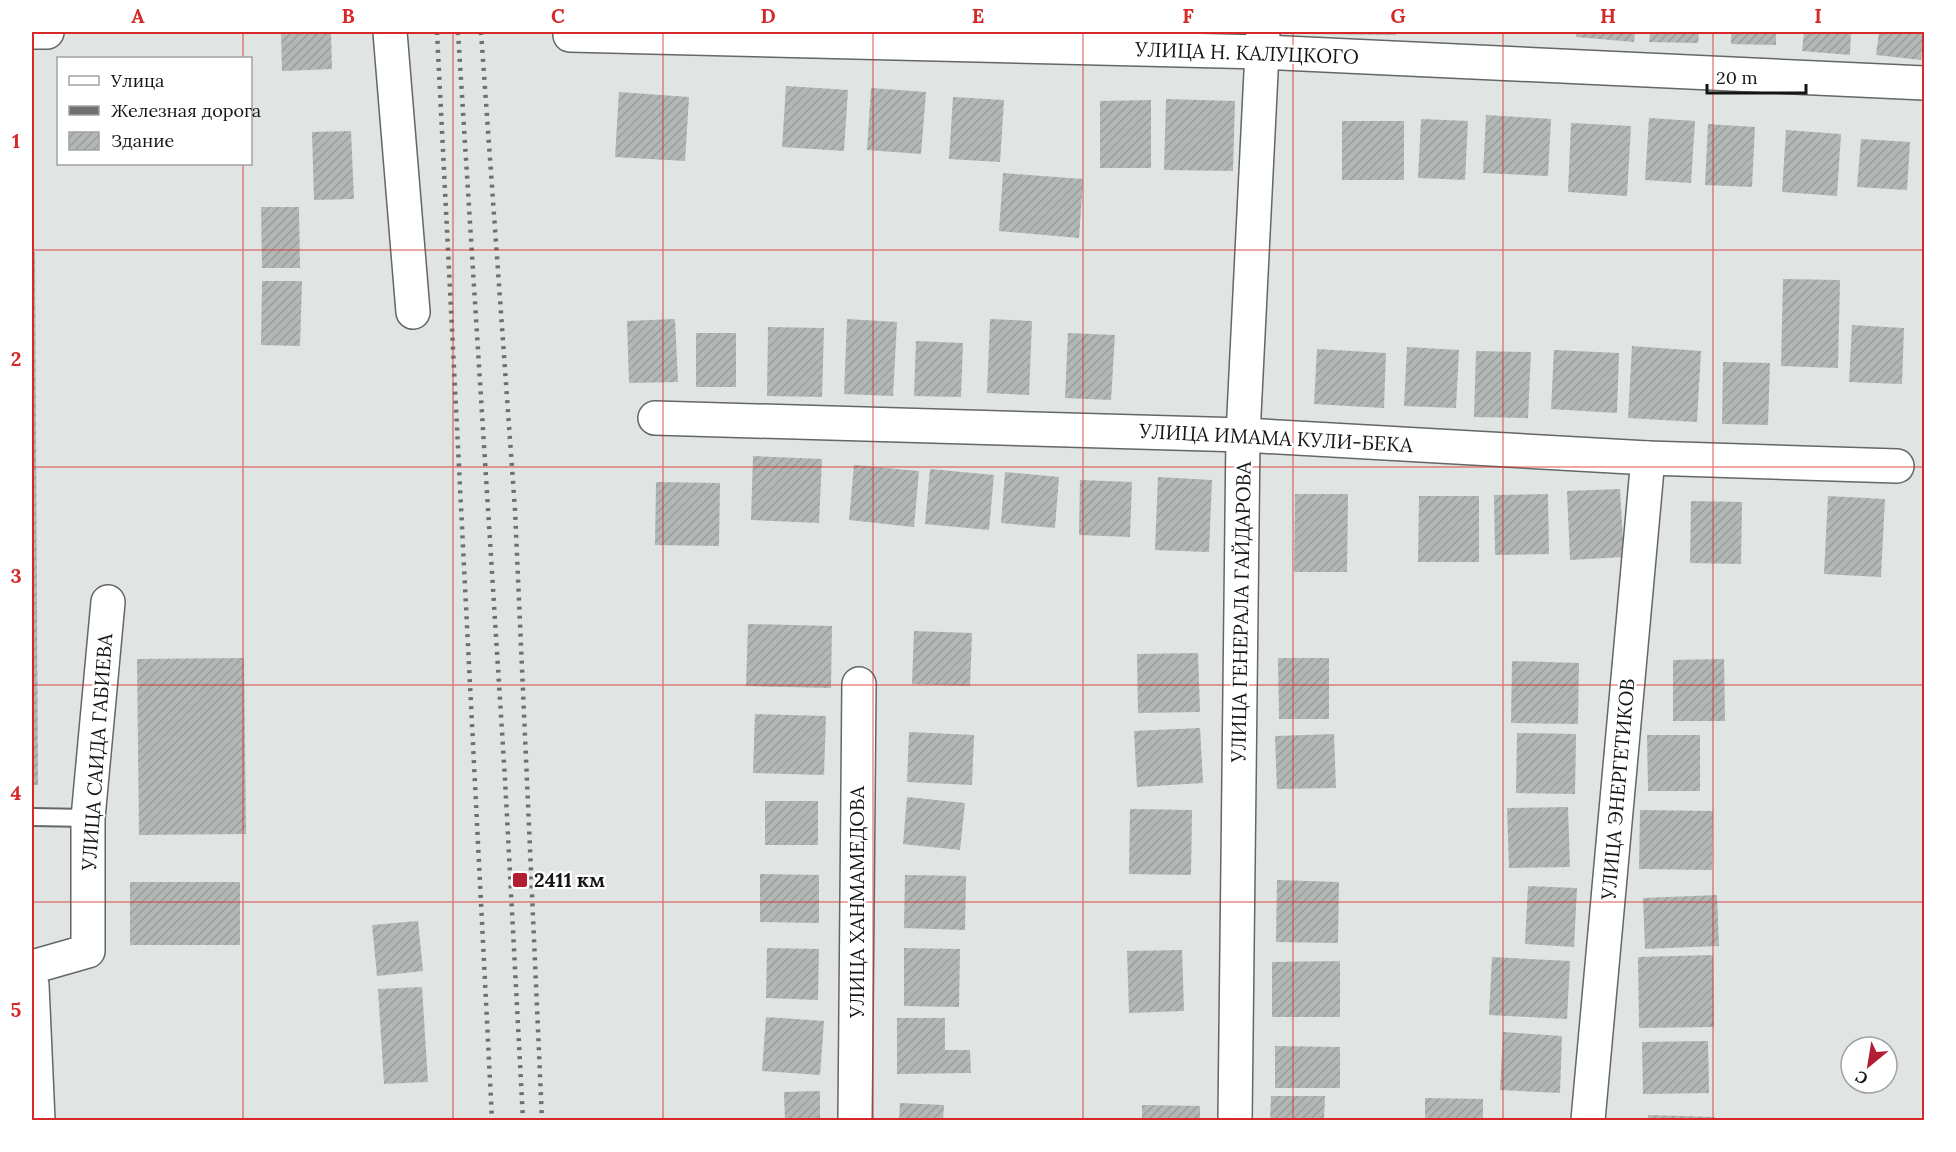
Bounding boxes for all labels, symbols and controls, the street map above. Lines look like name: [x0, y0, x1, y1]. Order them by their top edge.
text: A: [131, 3, 145, 28]
text: B: [341, 3, 355, 28]
text: C: [551, 3, 565, 28]
text: D: [760, 3, 776, 28]
text: E: [972, 3, 984, 28]
text: F: [1182, 3, 1194, 28]
text: G: [1390, 3, 1406, 28]
text: H: [1600, 3, 1616, 28]
text: I: [1814, 3, 1822, 28]
street label: УЛИЦА Н. КАЛУЦКОГО: [1134, 36, 1359, 69]
legend: [57, 57, 252, 165]
scale bar: [1707, 57, 1806, 95]
text: 20 m: [1716, 66, 1758, 89]
text: Улица: [110, 69, 164, 92]
text: Железная дорога: [111, 99, 261, 122]
text: 1: [12, 128, 20, 153]
text: Здание: [111, 129, 174, 152]
text: 2: [11, 346, 21, 371]
street label: УЛИЦА ИМАМА КУЛИ-БЕКА: [1138, 418, 1414, 457]
street label: УЛИЦА ГЕНЕРАЛА ГАЙДАРОВА: [1225, 461, 1256, 764]
text: 3: [10, 563, 22, 588]
street label: УЛИЦА САИДА ГАБИЕВА: [76, 632, 117, 872]
street label: УЛИЦА ЭНЕРГЕТИКОВ: [1595, 677, 1640, 902]
text: 4: [11, 780, 22, 805]
street label: УЛИЦА ХАНМАМЕДОВА: [844, 786, 869, 1019]
place label: 2411 км: [534, 867, 605, 892]
marker: 2411 км: [511, 871, 529, 889]
text: 5: [11, 997, 22, 1022]
north arrow: [1839, 1035, 1899, 1095]
text: С: [1852, 1067, 1871, 1089]

